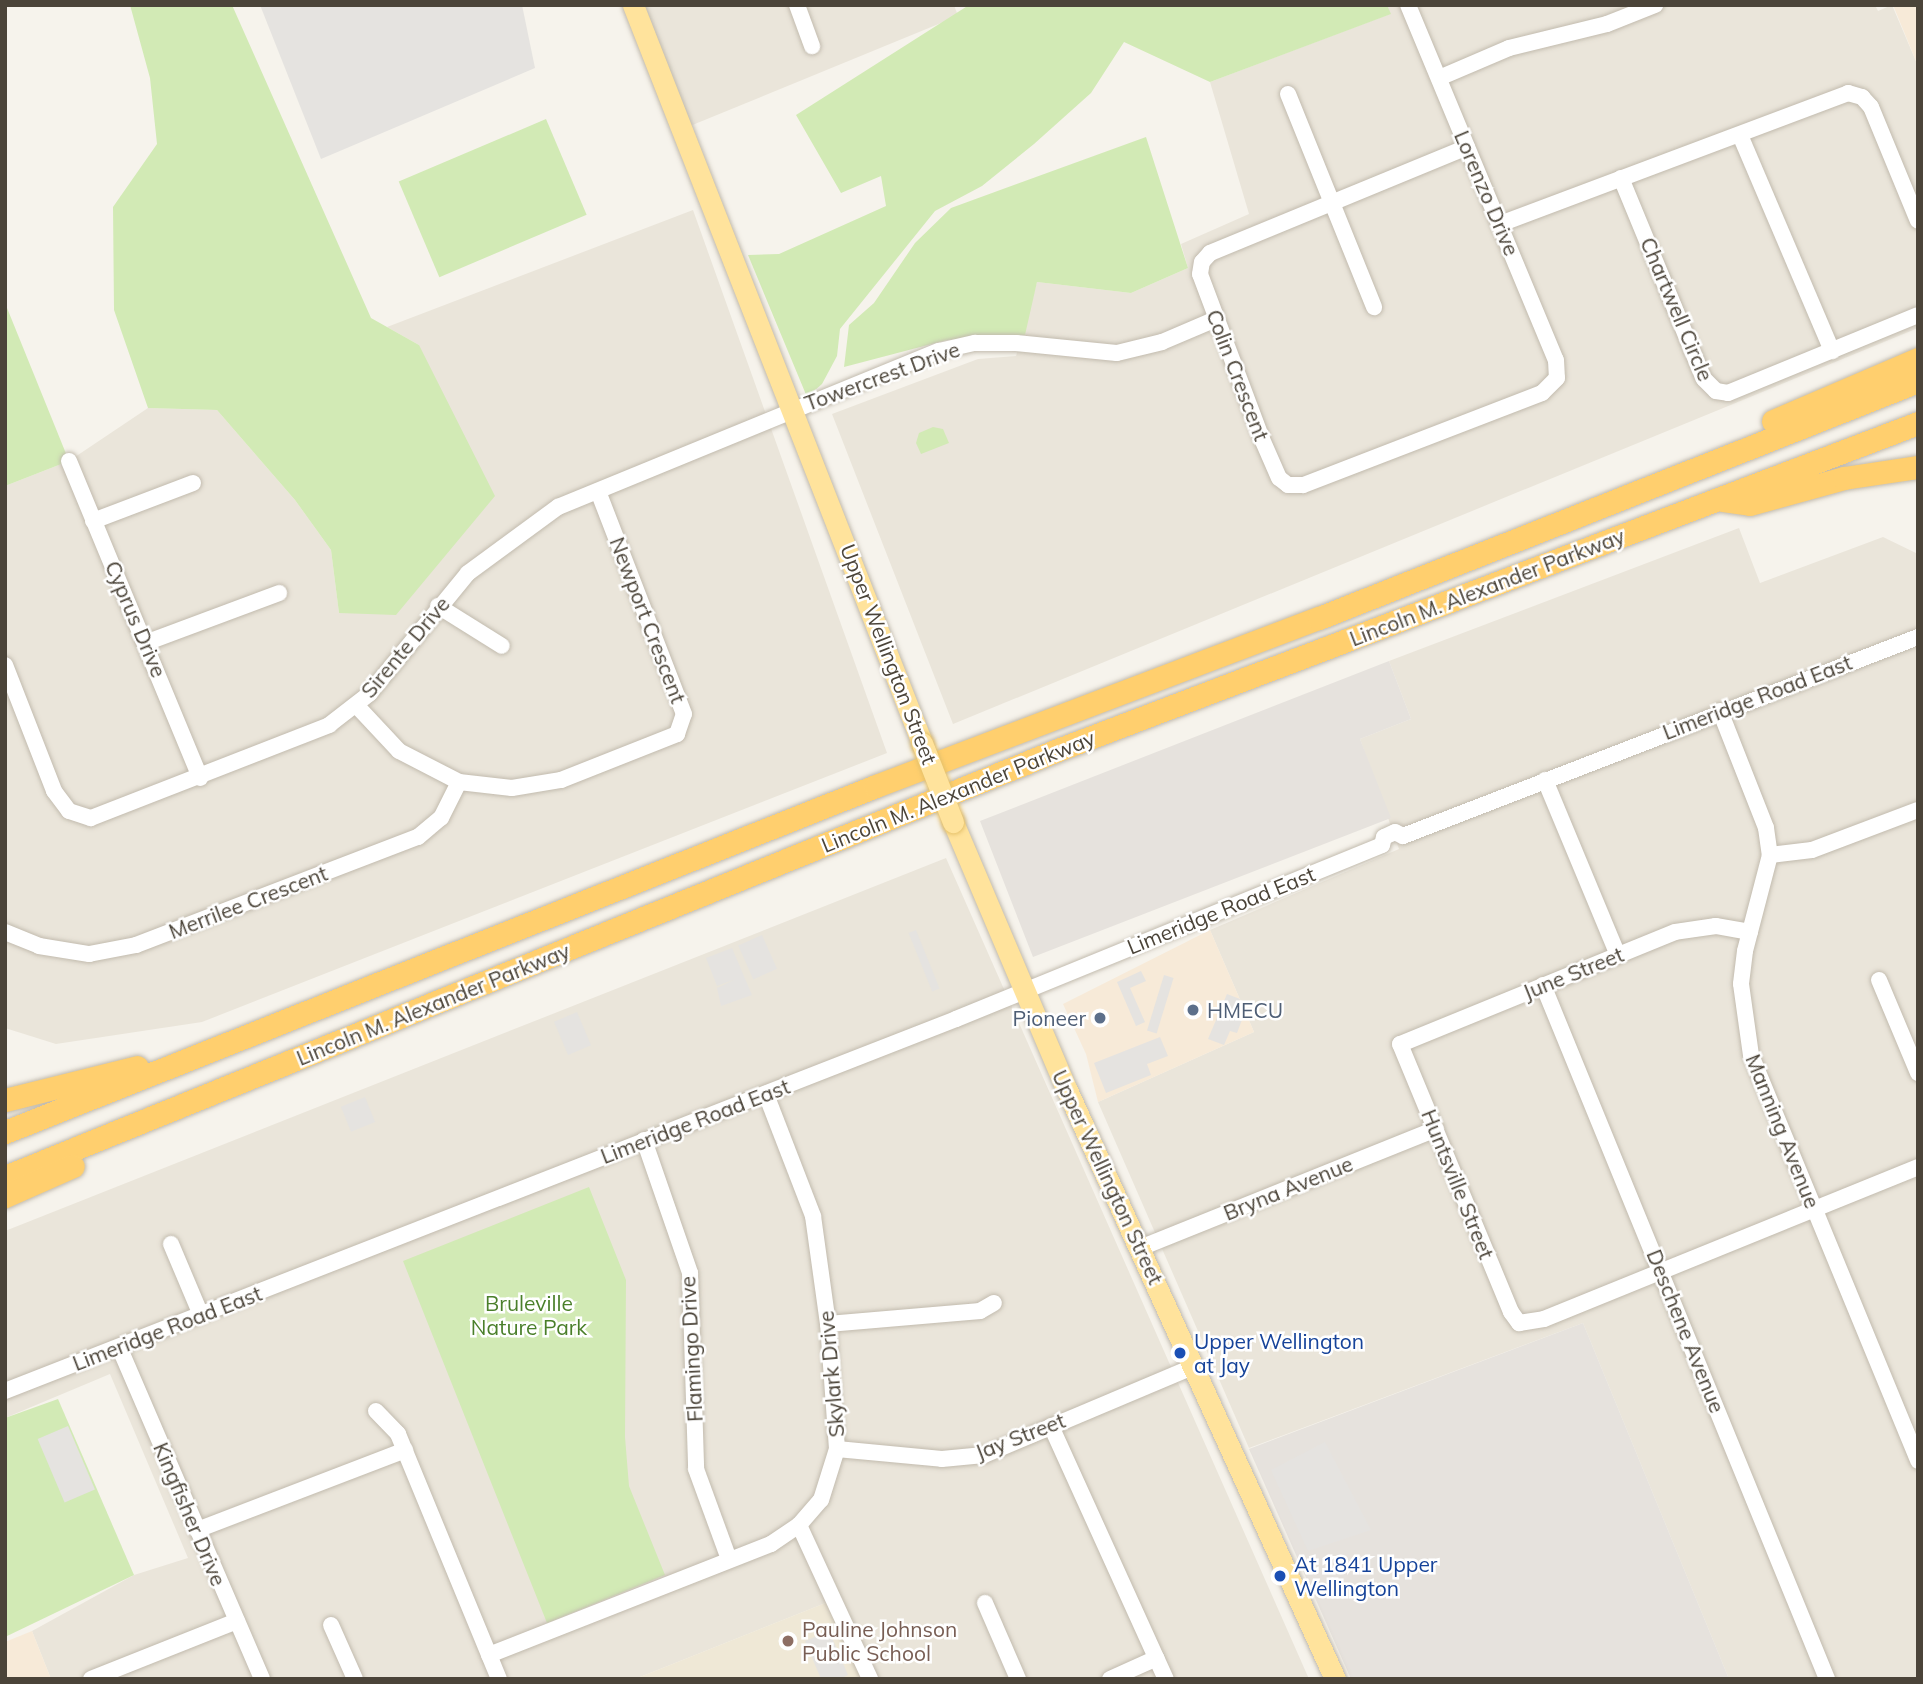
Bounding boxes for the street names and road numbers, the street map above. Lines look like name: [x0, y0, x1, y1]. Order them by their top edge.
street label: Lorenzo Drive: [1449, 127, 1525, 259]
street label: Chartwell Circle: [1635, 233, 1719, 385]
street label: Colin Crescent: [1201, 306, 1275, 444]
street label: Towercrest Drive: [801, 336, 963, 416]
street label: Lincoln M. Alexander Parkway: [1346, 523, 1628, 651]
street label: Newport Crescent: [605, 533, 691, 707]
street label: Upper Wellington Street: [835, 540, 943, 768]
street label: Cyprus Drive: [100, 557, 172, 681]
street label: Sirente Drive: [355, 591, 455, 703]
street label: Limeridge Road East: [1659, 649, 1855, 745]
street label: Lincoln M. Alexander Parkway: [818, 725, 1098, 857]
street label: Merrilee Crescent: [165, 860, 331, 944]
street label: Limeridge Road East: [1123, 861, 1319, 959]
street label: Lincoln M. Alexander Parkway: [293, 938, 573, 1070]
street label: June Street: [1519, 941, 1627, 1005]
street label: Manning Avenue: [1741, 1050, 1825, 1212]
street label: Upper Wellington Street: [1047, 1066, 1169, 1288]
street label: Limeridge Road East: [597, 1073, 793, 1169]
street label: Huntsville Street: [1417, 1105, 1499, 1263]
street label: Bryna Avenue: [1220, 1151, 1356, 1225]
street label: Deschene Avenue: [1642, 1246, 1730, 1416]
street label: Flamingo Drive: [675, 1275, 707, 1423]
street label: Limeridge Road East: [69, 1280, 265, 1376]
street label: Skylark Drive: [813, 1310, 849, 1438]
street label: Jay Street: [972, 1407, 1068, 1465]
street label: Kingfisher Drive: [148, 1439, 232, 1589]

